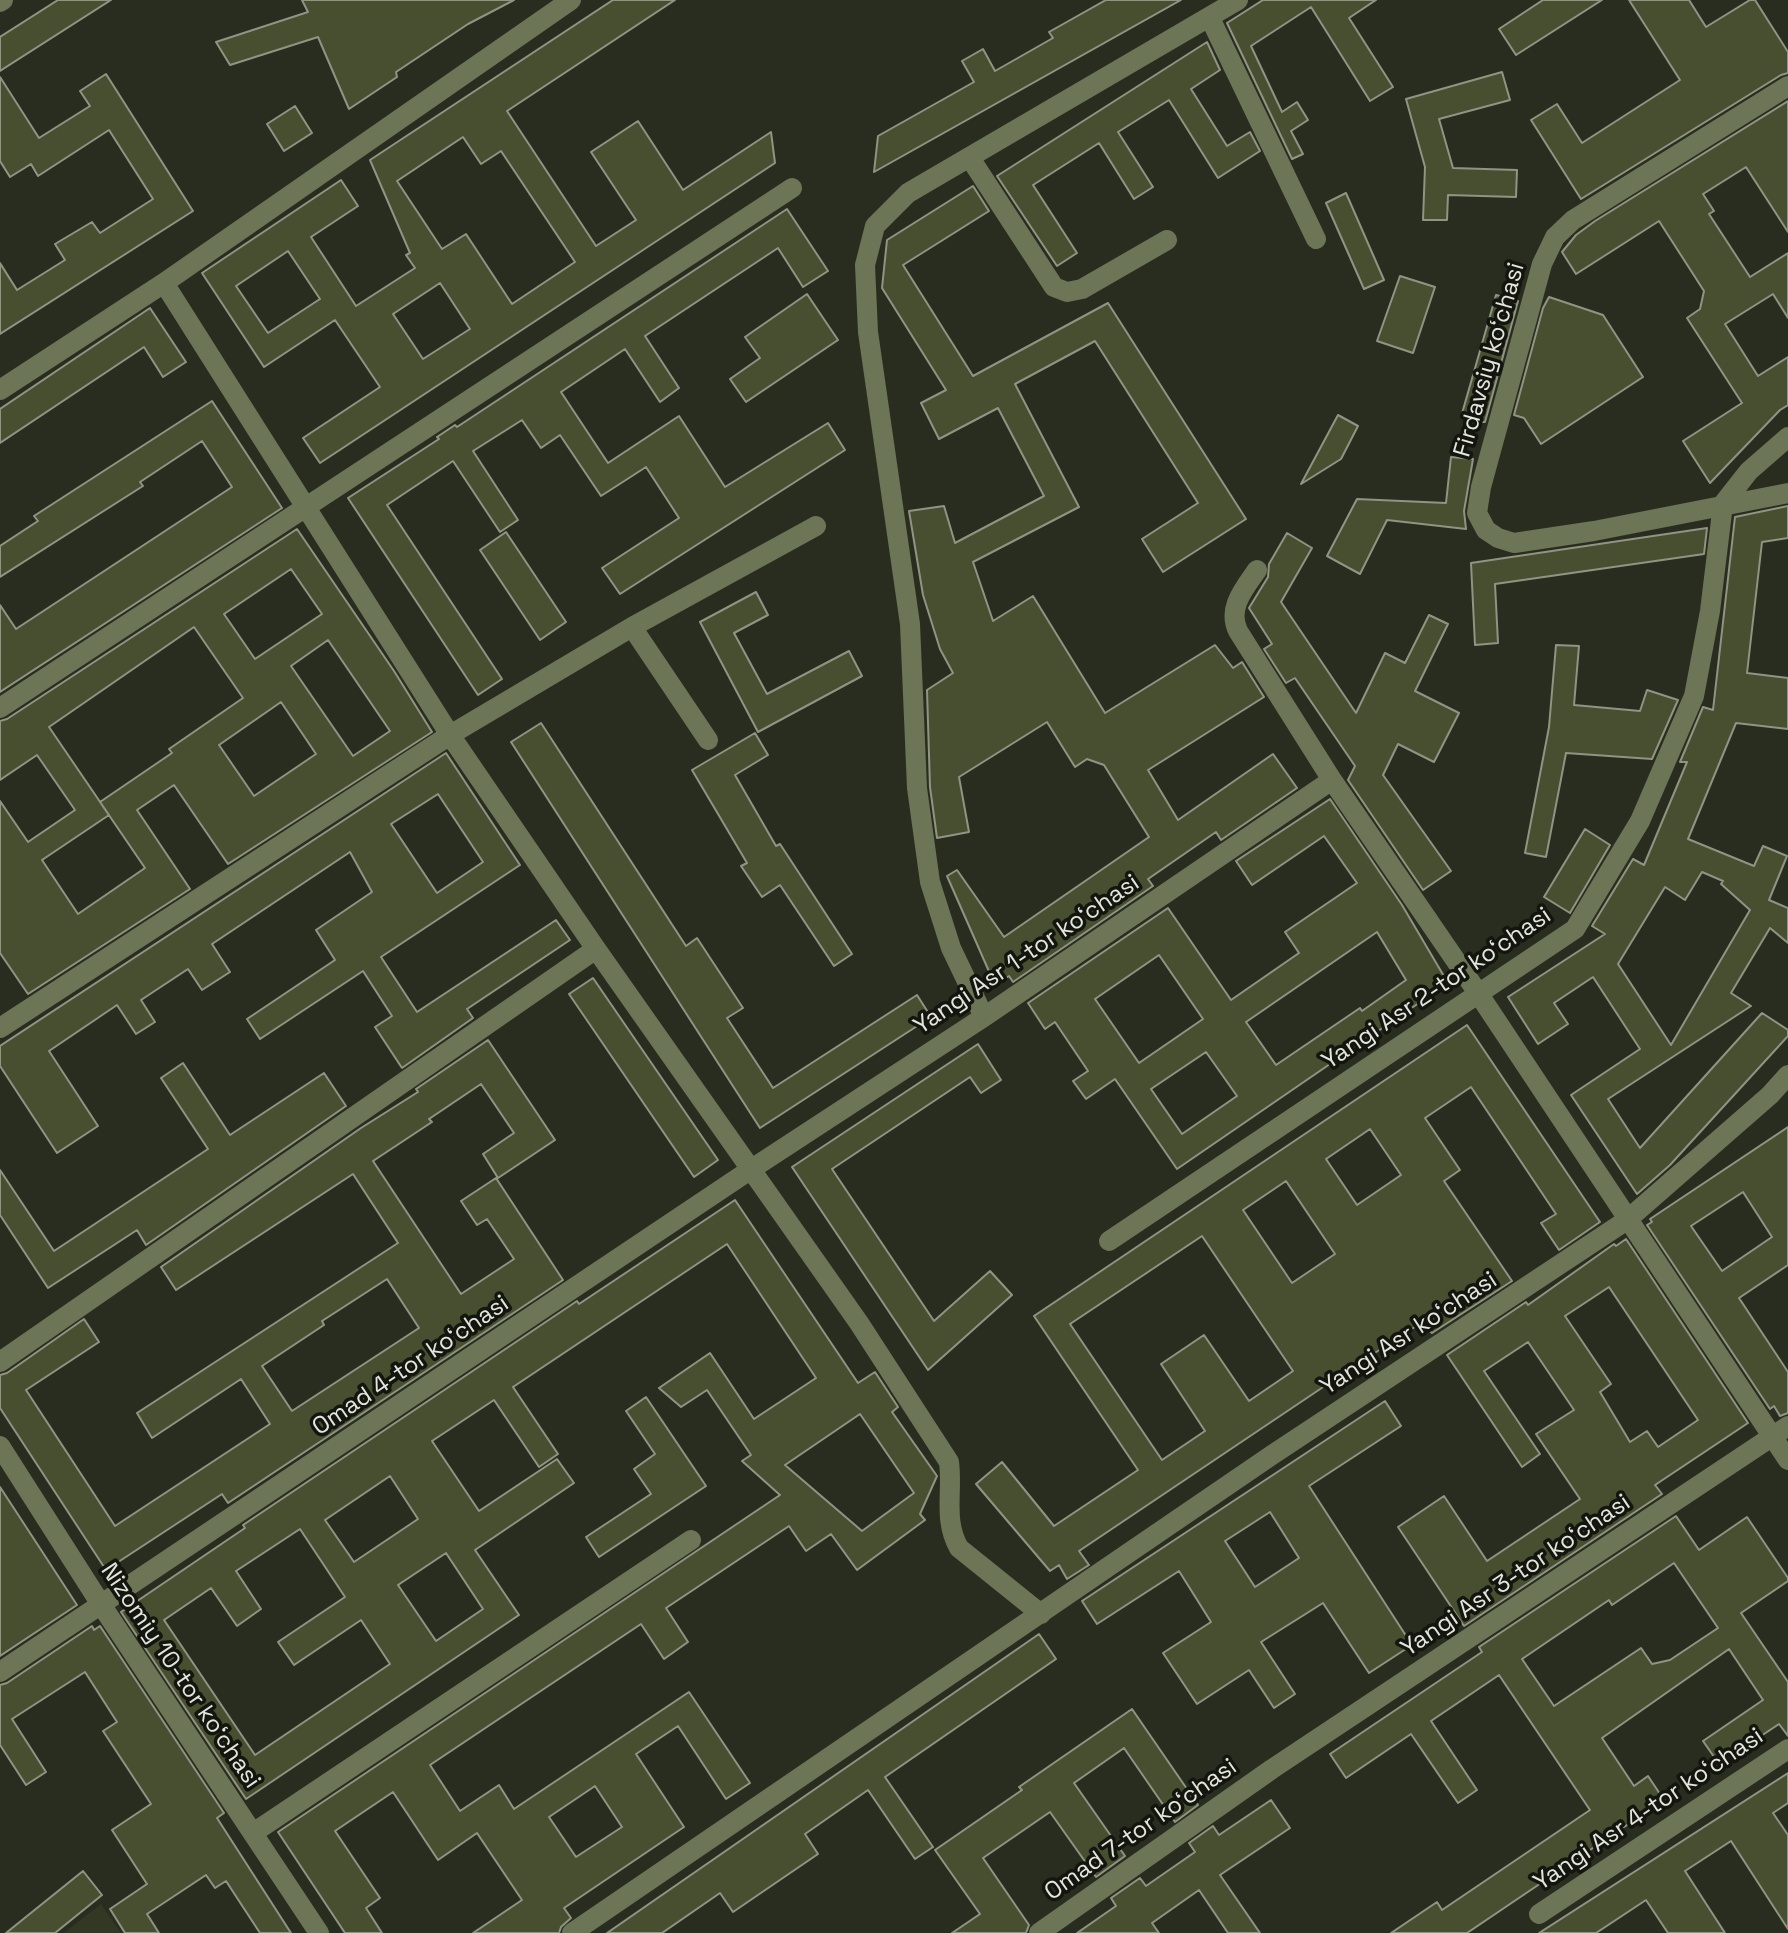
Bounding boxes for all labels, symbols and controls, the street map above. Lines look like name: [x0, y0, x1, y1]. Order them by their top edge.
street label: Firdavsiy koʻchasi: [1448, 259, 1532, 461]
street label: Yangi Asr 1-tor koʻchasi: [909, 869, 1145, 1041]
street label: Yangi Asr 2-tor koʻchasi: [1317, 902, 1557, 1076]
street label: Yangi Asr koʻchasi: [1315, 1266, 1503, 1402]
street label: Omad 4-tor koʻchasi: [307, 1290, 515, 1442]
street label: Yangi Asr 3-tor koʻchasi: [1396, 1489, 1636, 1663]
street label: Nizomiy 10-tor koʻchasi: [94, 1558, 266, 1794]
street label: Yangi Asr 4-tor koʻchasi: [1529, 1722, 1769, 1898]
street label: Omad 7-tor koʻchasi: [1039, 1753, 1243, 1907]

